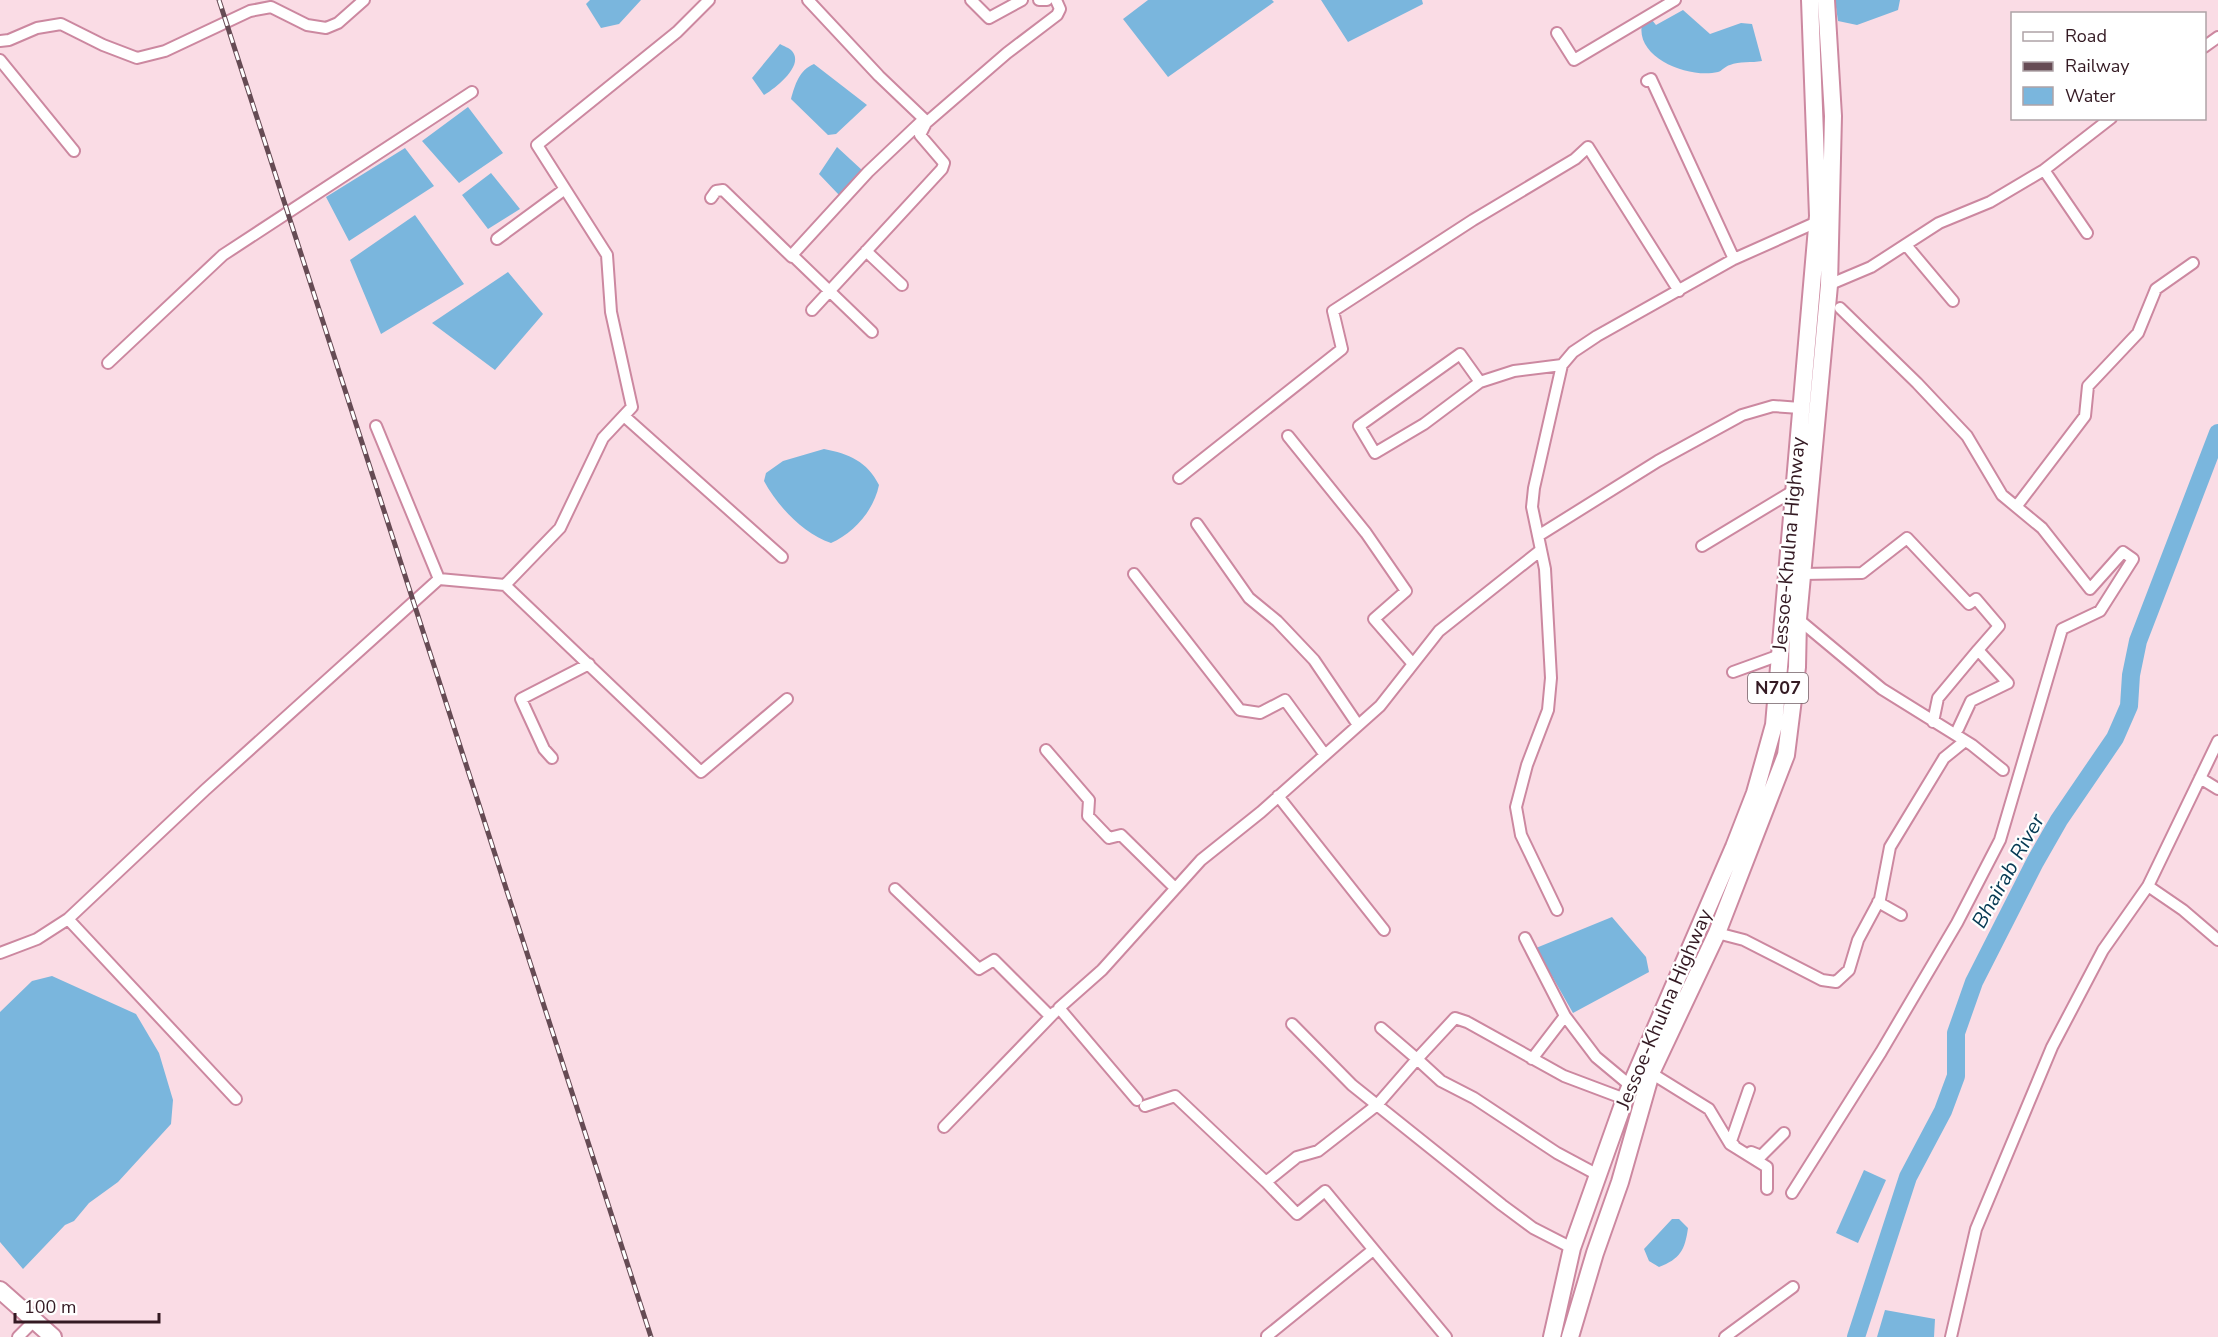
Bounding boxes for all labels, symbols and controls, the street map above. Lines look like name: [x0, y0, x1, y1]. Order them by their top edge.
legend: [2011, 12, 2206, 120]
text: Road: [2065, 24, 2107, 48]
text: Railway: [2065, 54, 2130, 78]
text: Water: [2065, 84, 2116, 108]
street label: Jessoe-Khulna Highway: [1766, 435, 1812, 653]
road number: N707: [1748, 673, 1808, 703]
water label: Bhairab River: [1965, 808, 2051, 933]
street label: Jessoe-Khulna Highway: [1609, 904, 1719, 1114]
scale bar: [15, 1286, 159, 1324]
text: 100 m: [24, 1295, 76, 1319]

